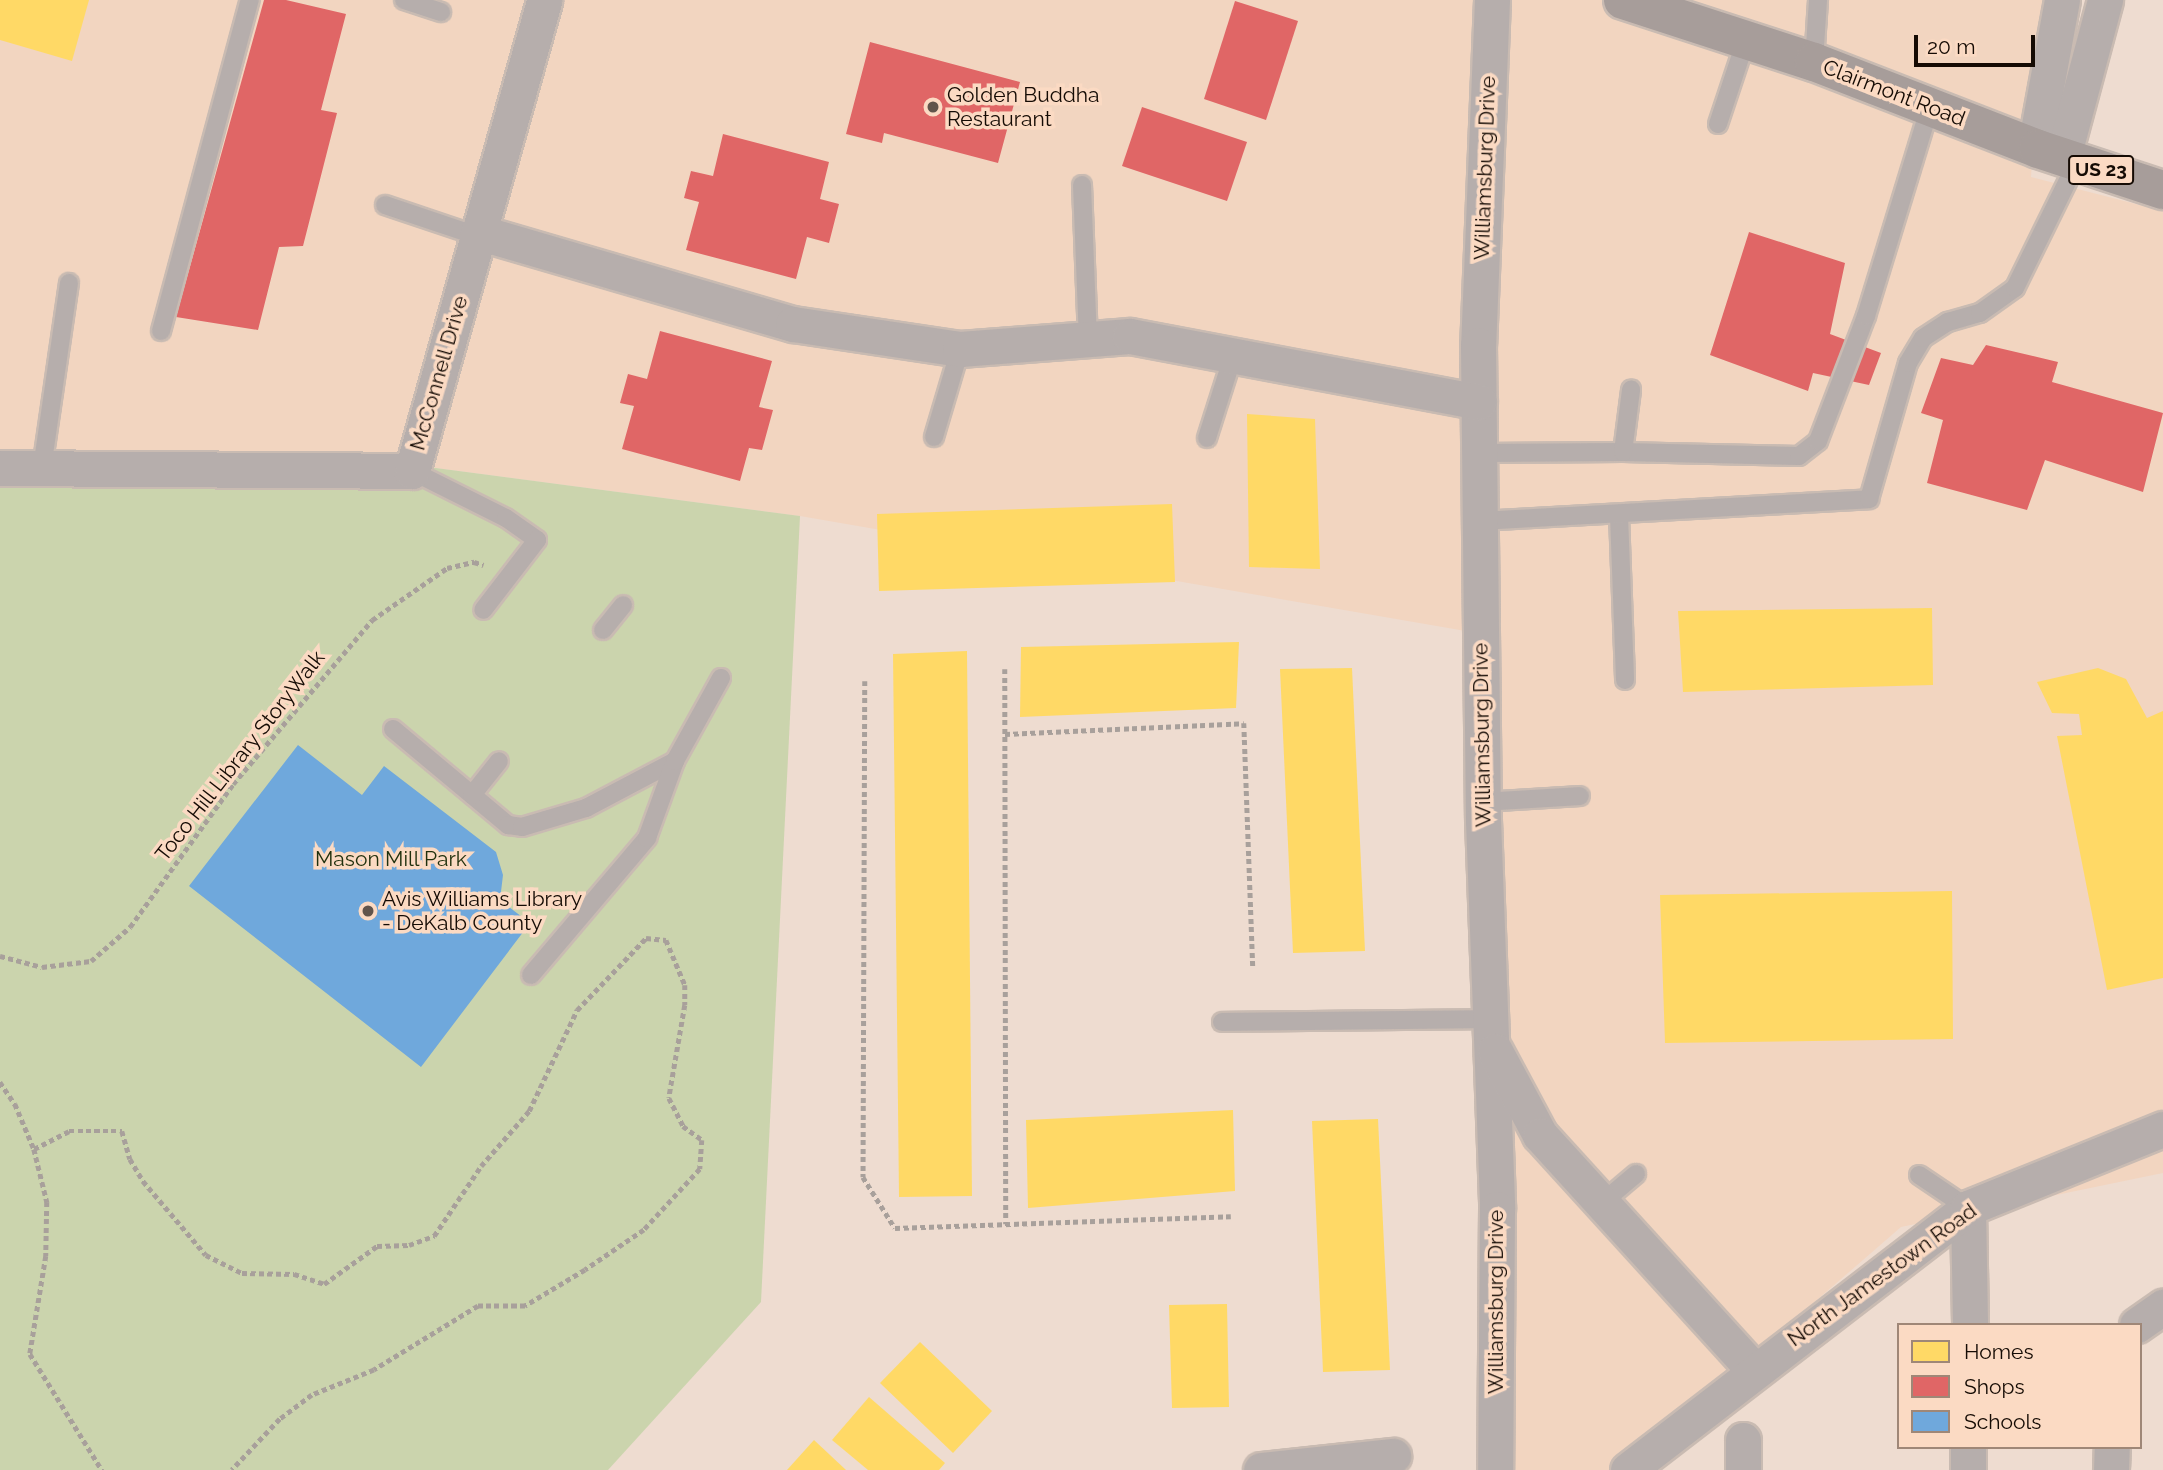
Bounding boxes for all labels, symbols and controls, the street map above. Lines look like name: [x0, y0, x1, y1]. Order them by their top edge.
scale bar: [1918, 21, 2039, 65]
text: 20 m: [1927, 34, 1975, 59]
street label: Clairmont Road: [1819, 54, 1969, 132]
street label: Williamsburg Drive: [1469, 75, 1501, 261]
place label: Golden Buddha Restaurant: [947, 82, 1100, 132]
marker: Golden Buddha Restaurant: [925, 99, 941, 115]
road number: US 23: [2068, 154, 2134, 186]
street label: McConnell Drive: [405, 292, 473, 454]
street label: Williamsburg Drive: [1468, 643, 1496, 827]
street label: Toco Hill Library StoryWalk: [150, 645, 330, 867]
park label: Mason Mill Park: [315, 846, 467, 872]
place label: Avis Williams Library - DeKalb County: [382, 886, 583, 936]
marker: Avis Williams Library - DeKalb County: [360, 903, 376, 919]
street label: North Jamestown Road: [1782, 1198, 1982, 1352]
street label: Williamsburg Drive: [1483, 1210, 1509, 1394]
legend: [1897, 1323, 2142, 1449]
text: Homes: [1964, 1339, 2034, 1364]
text: Shops: [1964, 1374, 2025, 1399]
text: Schools: [1964, 1409, 2041, 1434]

